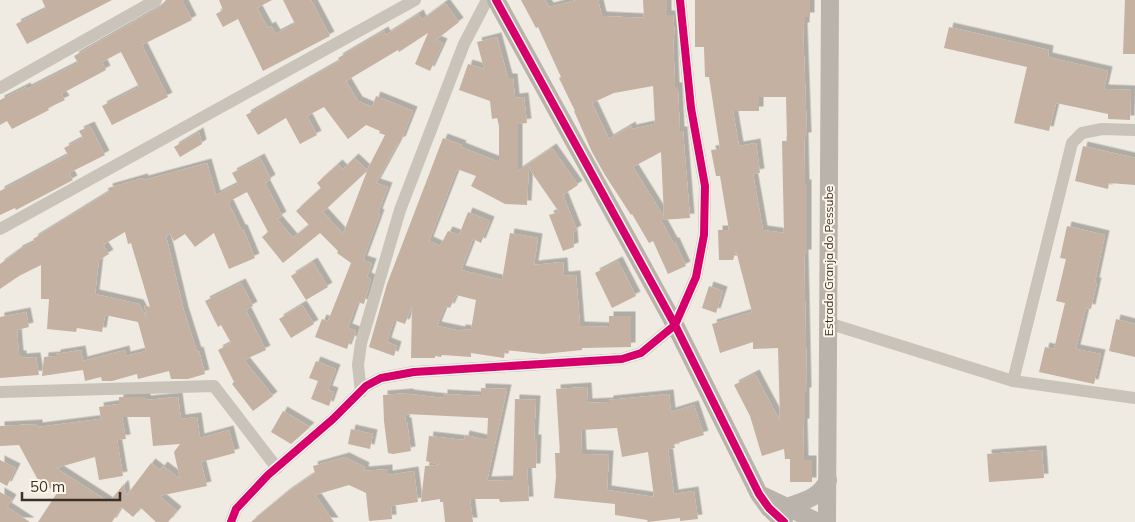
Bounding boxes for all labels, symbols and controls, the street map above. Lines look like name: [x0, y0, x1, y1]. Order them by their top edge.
street label: Estrada Granja do Pessube: [821, 186, 836, 336]
scale bar: [22, 470, 120, 502]
text: 50 m: [30, 477, 65, 496]

